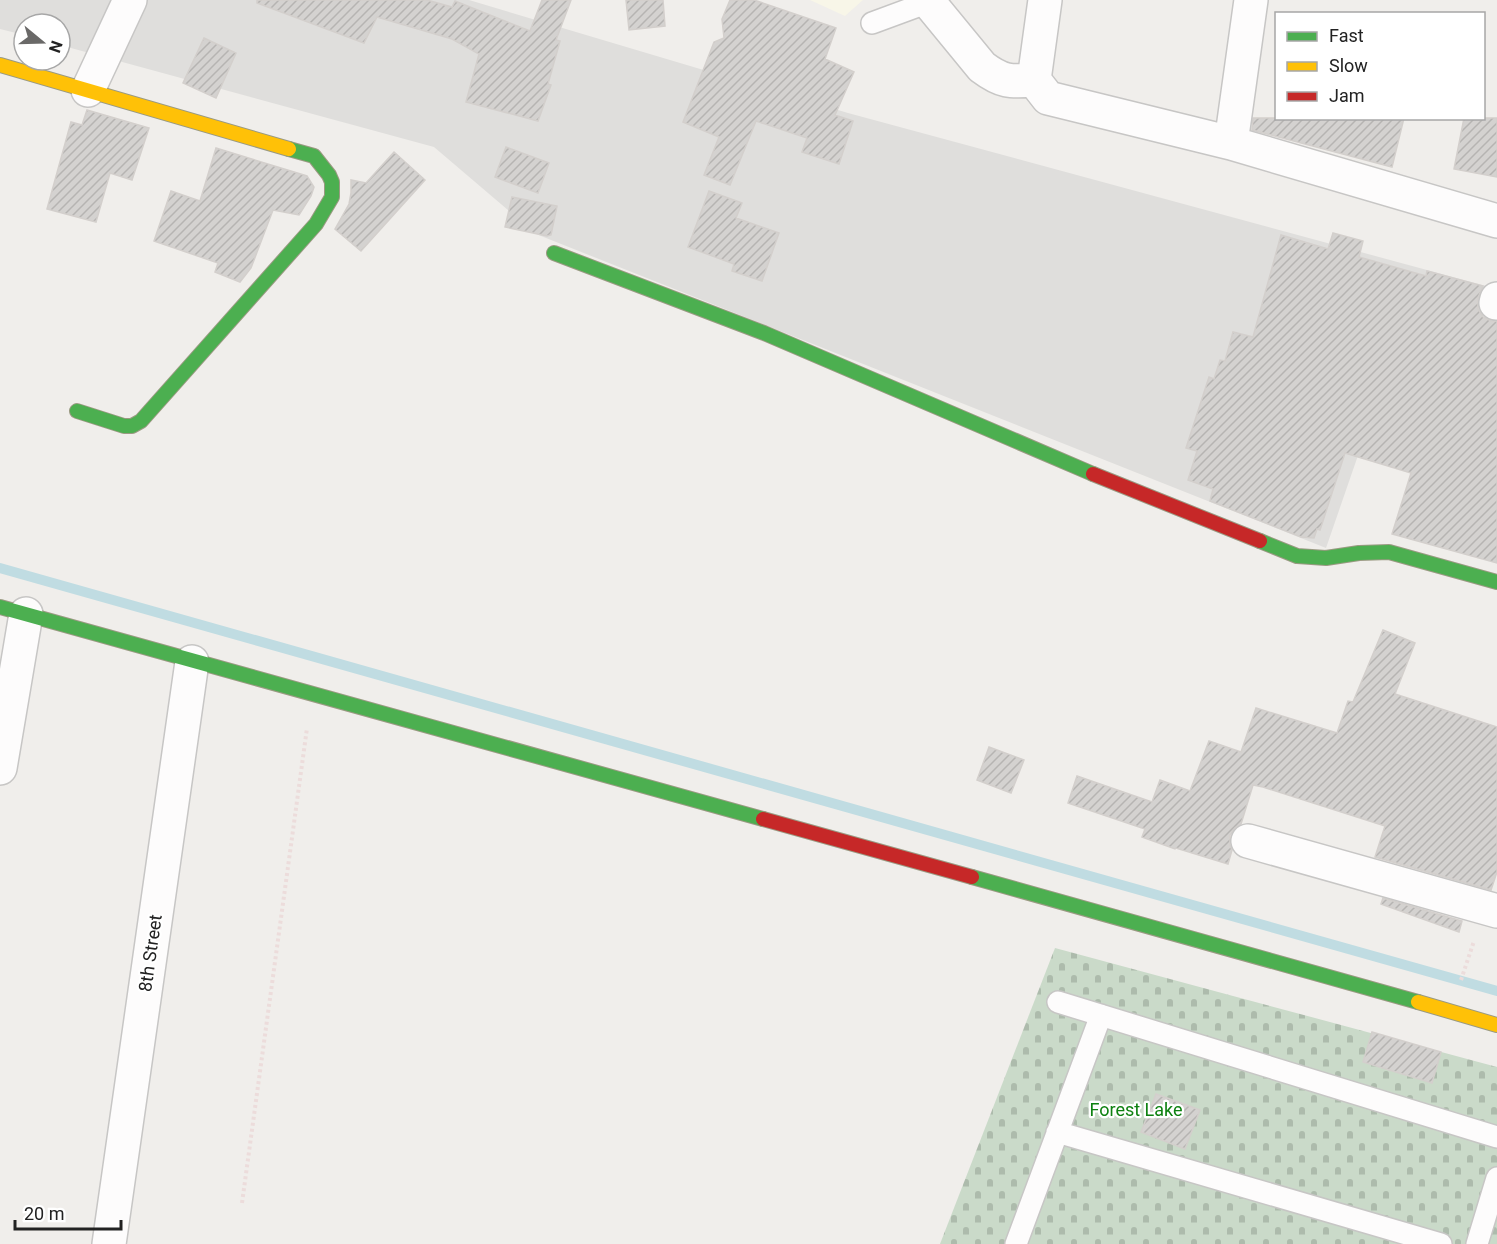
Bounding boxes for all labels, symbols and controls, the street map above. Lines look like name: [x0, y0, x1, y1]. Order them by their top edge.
north arrow: [12, 12, 72, 72]
legend: [1275, 12, 1485, 120]
text: Fast: [1329, 25, 1364, 46]
text: N: [45, 38, 67, 55]
text: Slow: [1329, 55, 1368, 76]
text: Jam: [1329, 85, 1365, 106]
street label: 8th Street: [134, 913, 166, 993]
park label: Forest Lake: [1089, 1099, 1183, 1120]
scale bar: [15, 1193, 122, 1231]
text: 20 m: [24, 1203, 64, 1224]

